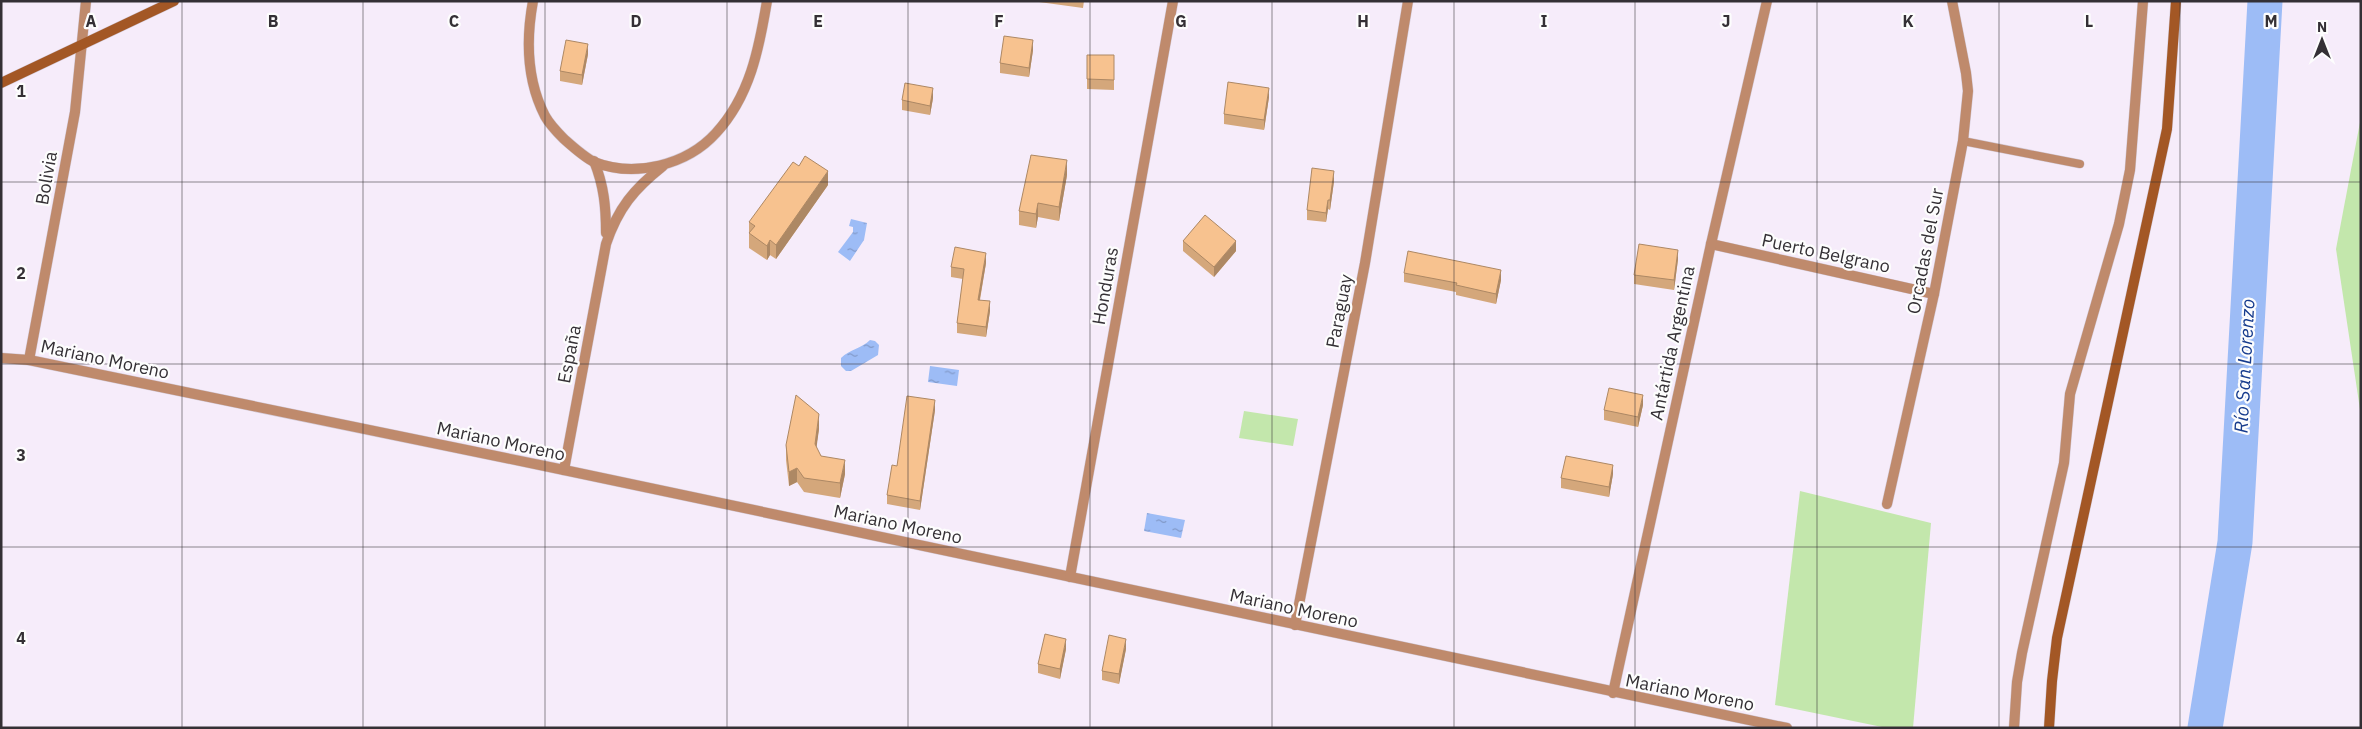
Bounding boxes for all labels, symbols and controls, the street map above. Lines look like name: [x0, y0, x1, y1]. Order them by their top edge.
text: A: [86, 11, 97, 31]
text: B: [268, 11, 279, 31]
text: C: [449, 11, 459, 31]
text: D: [630, 11, 642, 31]
text: E: [813, 11, 823, 31]
text: F: [994, 11, 1004, 31]
text: G: [1175, 11, 1187, 31]
text: H: [1357, 11, 1369, 31]
text: I: [1541, 11, 1548, 31]
text: J: [1722, 11, 1730, 31]
text: K: [1902, 11, 1914, 31]
text: L: [2085, 11, 2093, 31]
text: M: [2264, 11, 2278, 31]
north arrow: [2297, 15, 2347, 65]
text: N: [2317, 18, 2327, 36]
text: 1: [16, 81, 26, 101]
street label: Bolivia: [30, 149, 62, 207]
street label: Orcadas del Sur: [1902, 186, 1949, 316]
street label: Puerto Belgrano: [1760, 228, 1892, 278]
street label: Honduras: [1087, 245, 1123, 327]
text: 2: [16, 263, 26, 283]
street label: Antártida Argentina: [1644, 263, 1700, 422]
street label: Paraguay: [1321, 272, 1357, 350]
water label: Río San Lorenzo: [2228, 298, 2260, 434]
street label: España: [552, 322, 586, 385]
street label: Mariano Moreno: [39, 334, 171, 384]
street label: Mariano Moreno: [435, 416, 567, 466]
text: 3: [16, 445, 26, 465]
street label: Mariano Moreno: [832, 499, 964, 549]
street label: Mariano Moreno: [1228, 583, 1360, 633]
text: 4: [16, 628, 26, 648]
street label: Mariano Moreno: [1624, 668, 1756, 716]

